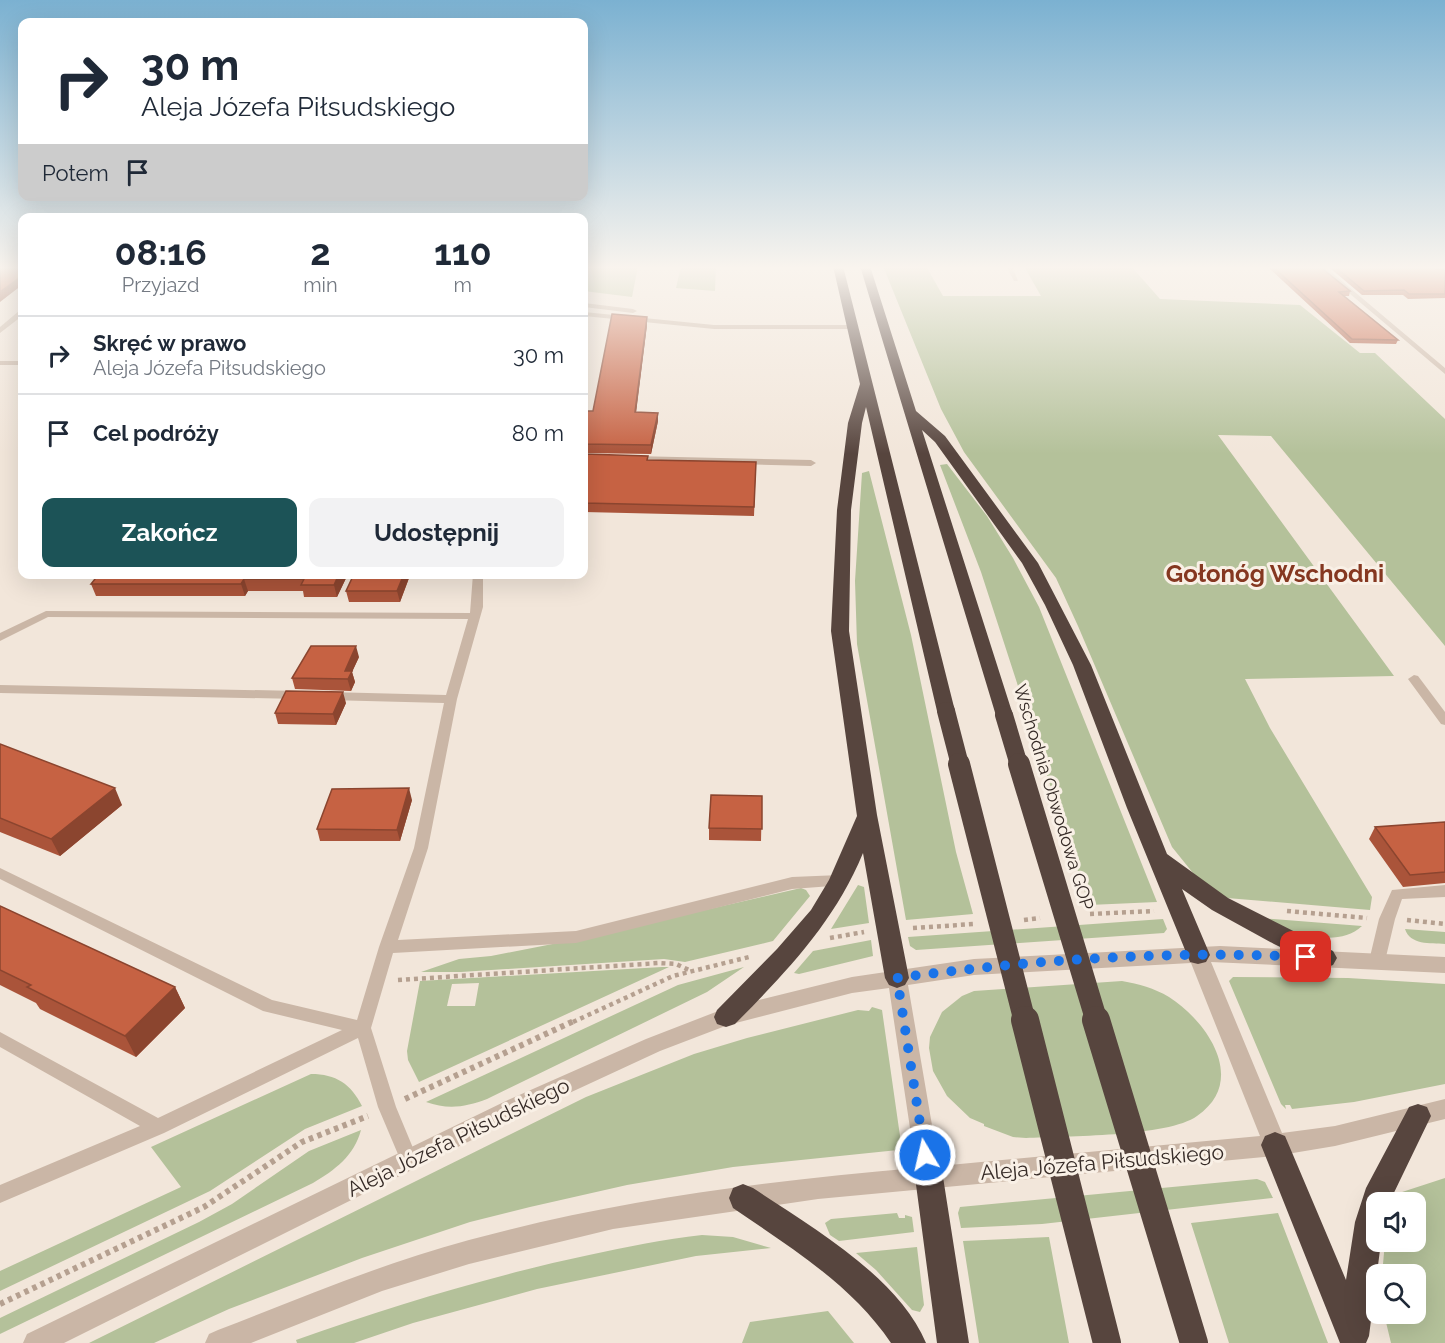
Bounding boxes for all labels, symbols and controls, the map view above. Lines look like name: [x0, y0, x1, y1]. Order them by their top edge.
text: 30 m: [141, 41, 239, 90]
icon: right: [42, 42, 120, 120]
text: Aleja Józefa Piłsudskiego: [141, 91, 455, 122]
icon: arrive: [121, 156, 154, 189]
text: Potem: [42, 160, 109, 186]
text: 08:16: [114, 231, 207, 273]
text: 2: [310, 231, 331, 273]
text: 110: [434, 231, 492, 273]
text: Przyjazd: [122, 273, 199, 297]
text: min: [303, 273, 338, 297]
text: m: [454, 273, 472, 297]
text: Skręć w prawo: [93, 330, 246, 356]
icon: right: [42, 339, 75, 372]
text: 30 m: [513, 342, 564, 368]
text: Aleja Józefa Piłsudskiego: [93, 356, 326, 380]
icon: arrive: [42, 417, 75, 450]
text: Cel podróży: [93, 420, 219, 446]
text: 80 m: [512, 420, 564, 446]
button: Zakończ: [42, 498, 297, 567]
button: Udostępnij: [309, 498, 564, 567]
district label: Gołonóg Wschodni: [1166, 559, 1384, 588]
street label: Wschodnia Obwodowa GOP: [1010, 682, 1098, 912]
pin: [1280, 931, 1331, 982]
icon: arrive: [1289, 940, 1322, 973]
street label: Aleja Józefa Piłsudskiego: [343, 1072, 573, 1202]
position arrow: [893, 1123, 957, 1187]
street label: Aleja Józefa Piłsudskiego: [979, 1139, 1225, 1185]
map controls: [1366, 1192, 1426, 1324]
button: sound: [1366, 1192, 1426, 1252]
button: search: [1366, 1264, 1426, 1324]

